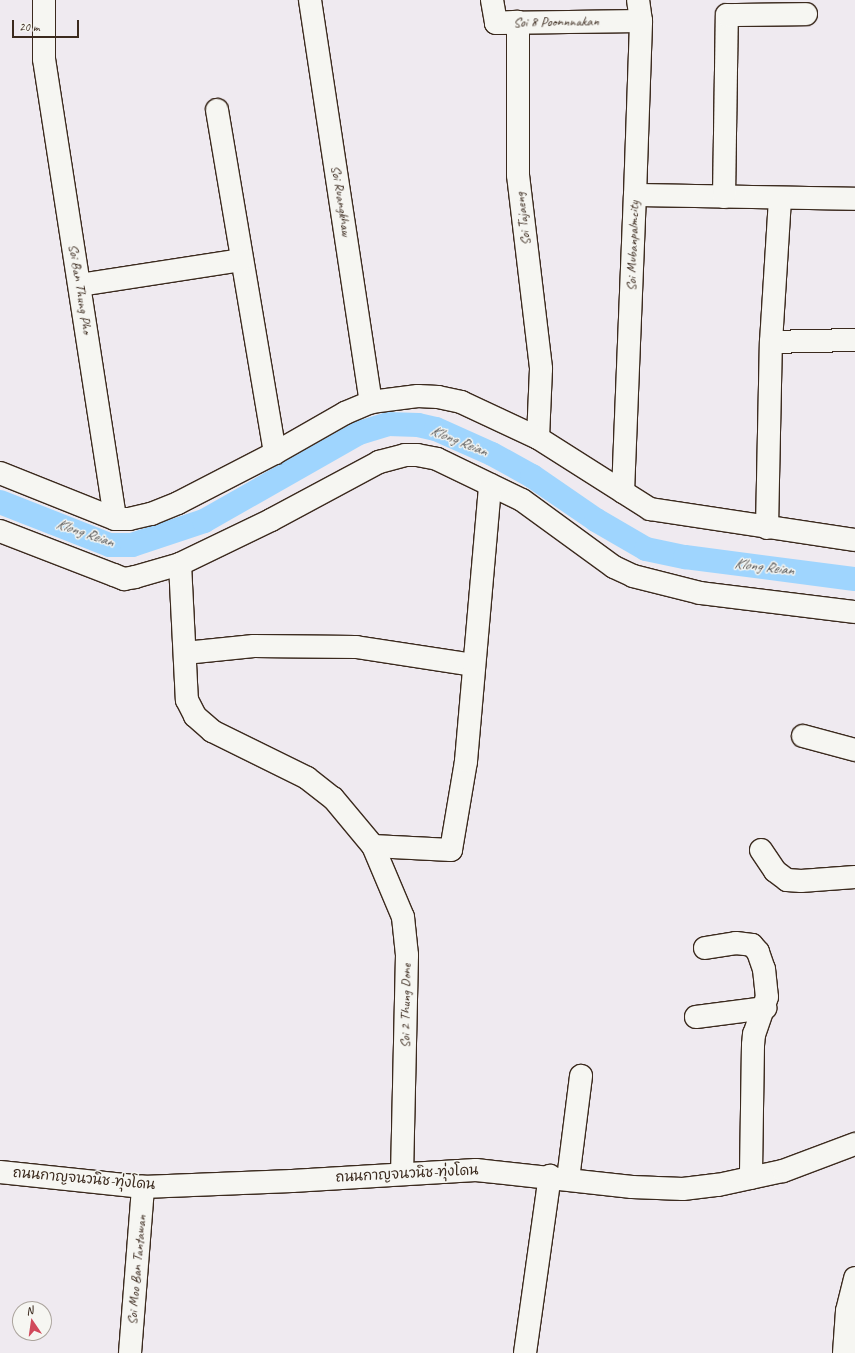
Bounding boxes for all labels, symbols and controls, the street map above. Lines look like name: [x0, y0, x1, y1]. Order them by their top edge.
scale bar: [14, 12, 81, 38]
street label: Soi 8 Poonnnakan: [513, 13, 599, 31]
text: 20 m: [19, 19, 39, 35]
street label: Soi Ruangkhaw: [327, 164, 355, 238]
street label: Soi Tajaeng: [511, 192, 535, 246]
street label: Soi Mubanpalmcity: [623, 201, 643, 291]
street label: Soi Ban Thung Pho: [65, 242, 95, 336]
water label: Klong Reian: [428, 421, 490, 461]
water label: Klong Reian: [54, 515, 116, 551]
water label: Klong Reian: [733, 554, 795, 580]
street label: Soi 2 Thung Done: [397, 964, 415, 1048]
street label: ถนนกาญจนวนิช-ทุ่งโดน: [335, 1162, 479, 1186]
street label: ถนนกาญจนวนิช-ทุ่งโดน: [12, 1164, 156, 1194]
street label: Soi Moo Ban Tantawan: [124, 1214, 150, 1326]
north arrow: [12, 1301, 52, 1341]
text: N: [25, 1303, 34, 1318]

